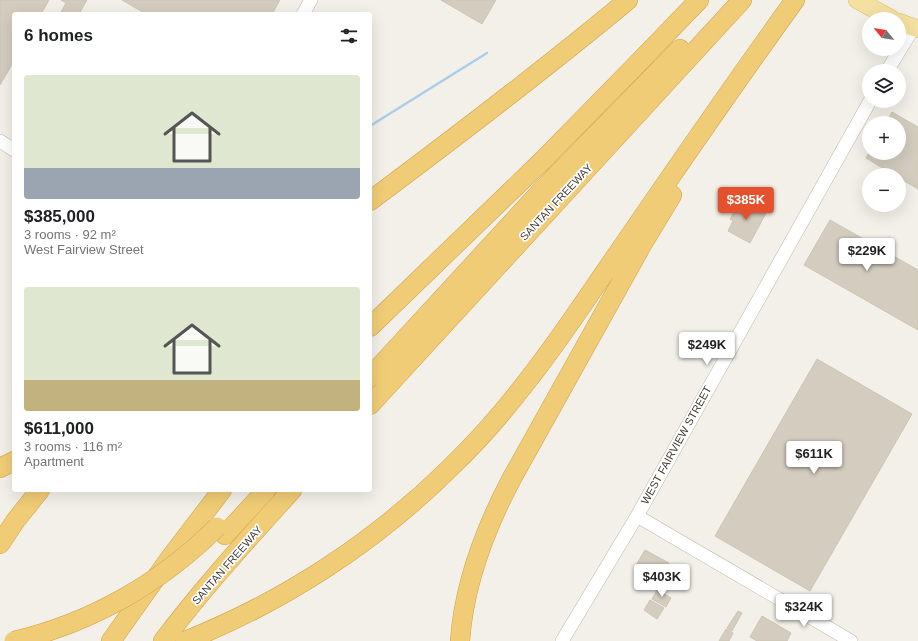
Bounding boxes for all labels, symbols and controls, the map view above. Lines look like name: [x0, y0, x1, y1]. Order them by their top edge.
north arrow: [862, 12, 906, 56]
map controls: [862, 12, 906, 212]
icon: filters: [338, 25, 360, 47]
text: 6 homes: [24, 26, 93, 45]
button: layers: [862, 64, 906, 108]
icon: home: [156, 101, 228, 173]
button: +: [862, 116, 906, 160]
street label: SANTAN FREEWAY: [518, 161, 595, 243]
button: −: [862, 168, 906, 212]
pin: $385K: [718, 187, 774, 221]
text: $385K: [727, 192, 765, 207]
text: $385,000: [24, 207, 95, 226]
text: 3 rooms · 92 m²: [24, 227, 116, 242]
pin: $229K: [839, 238, 895, 272]
text: West Fairview Street: [24, 242, 144, 257]
text: $229K: [848, 243, 886, 258]
icon: home: [156, 313, 228, 385]
pin: $249K: [679, 332, 735, 366]
text: $249K: [688, 337, 726, 352]
street label: WEST FAIRVIEW STREET: [638, 383, 714, 506]
text: $611,000: [24, 419, 94, 438]
text: 3 rooms · 116 m²: [24, 439, 122, 454]
pin: $611K: [786, 441, 842, 475]
text: $611K: [795, 446, 833, 461]
text: Apartment: [24, 454, 84, 469]
street label: SANTAN FREEWAY: [190, 523, 265, 607]
pin: $403K: [634, 564, 690, 598]
text: $403K: [643, 569, 681, 584]
pin: $324K: [776, 594, 832, 628]
text: $324K: [785, 599, 823, 614]

